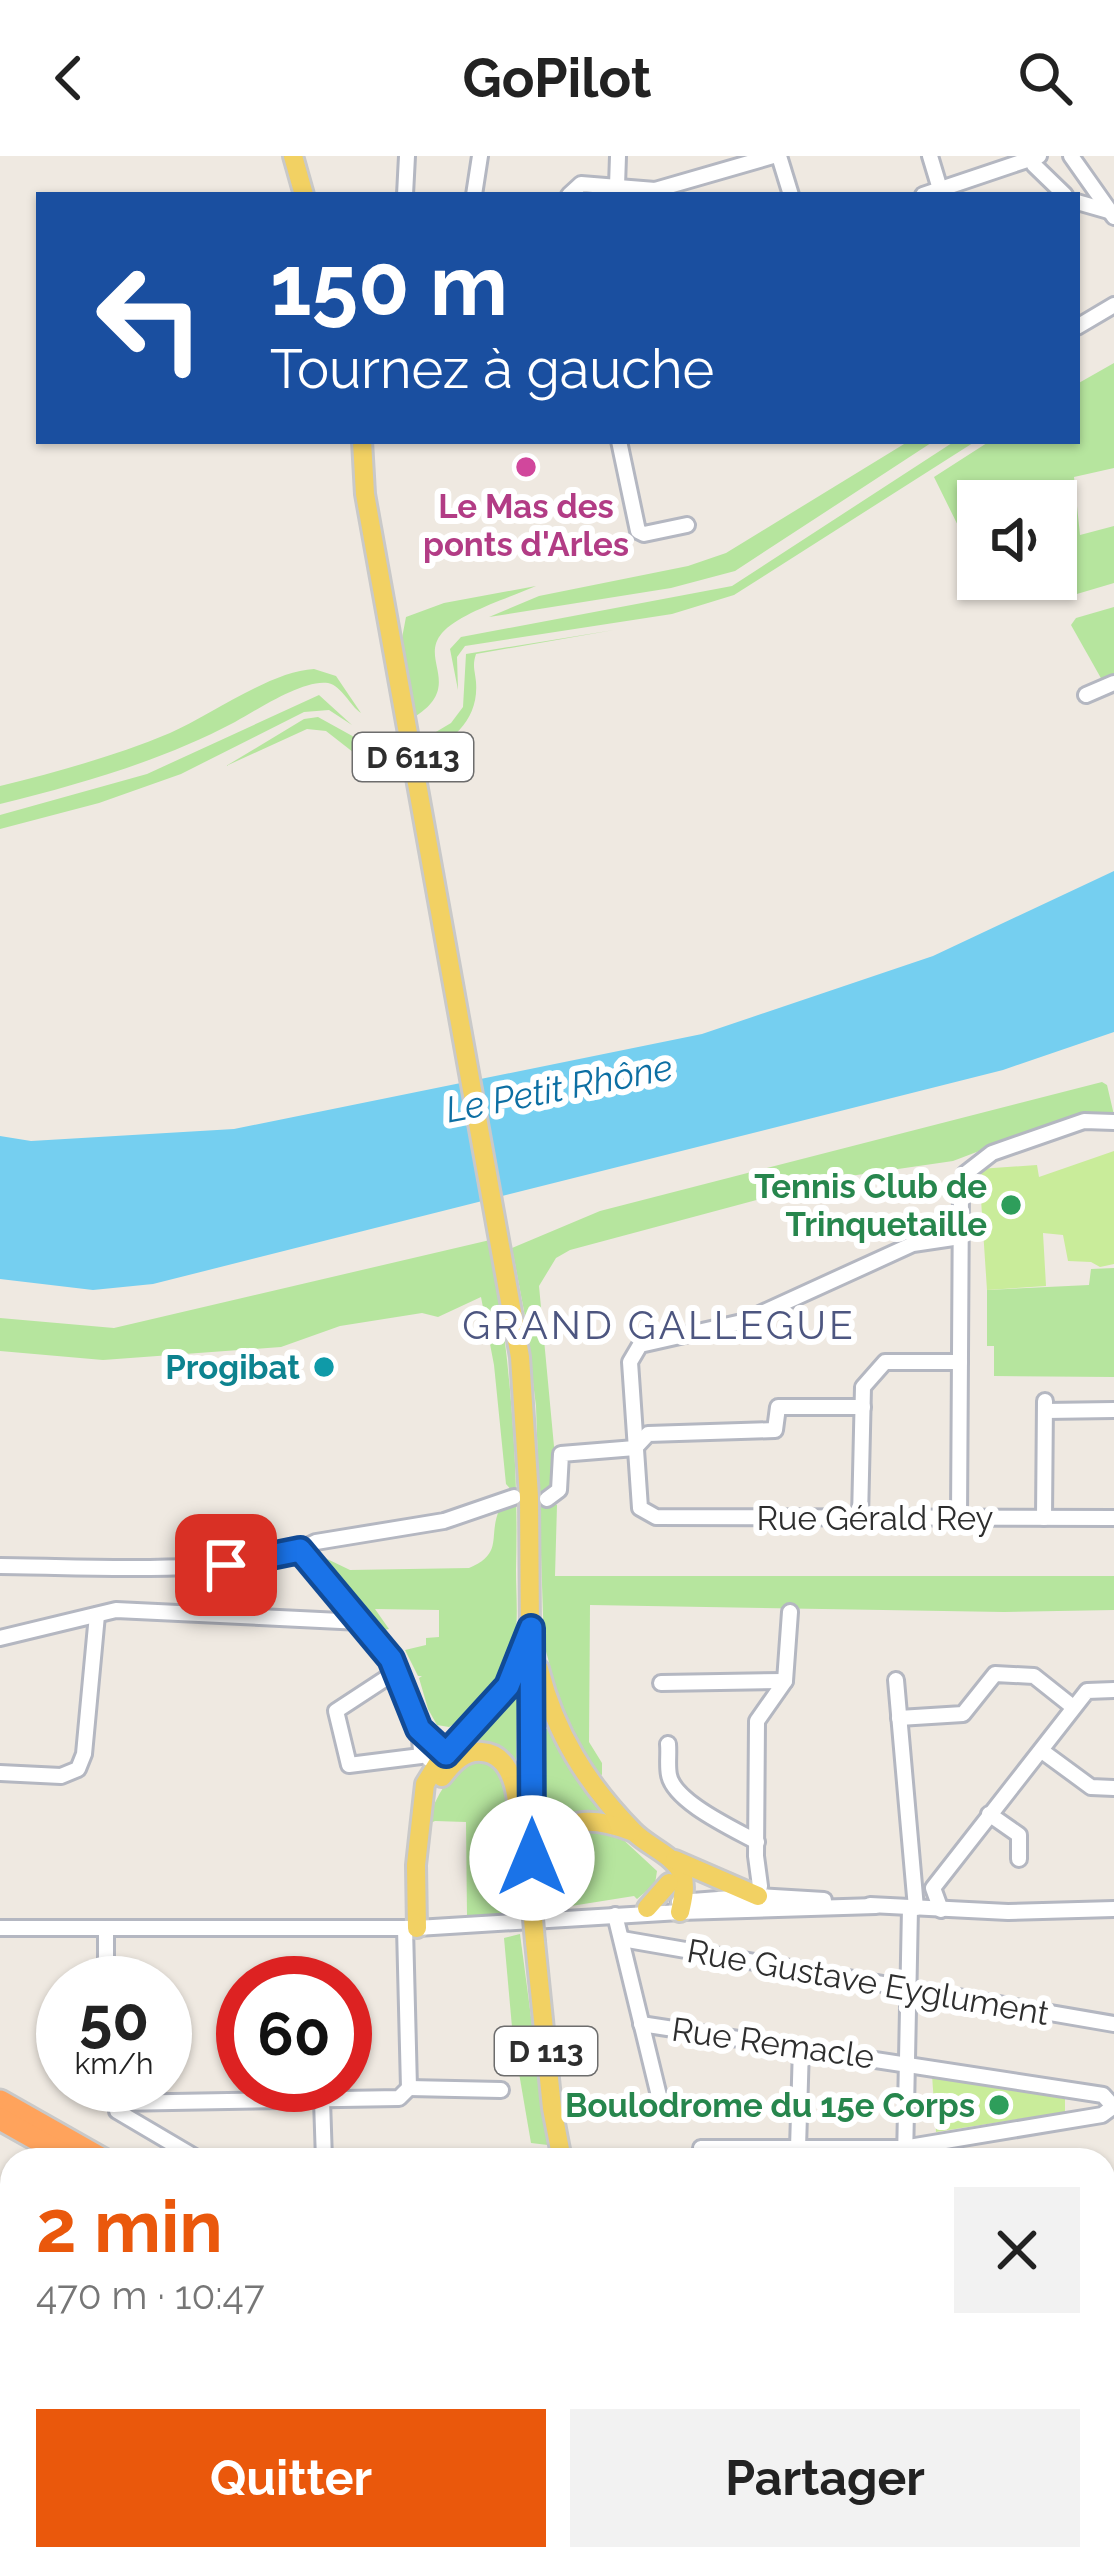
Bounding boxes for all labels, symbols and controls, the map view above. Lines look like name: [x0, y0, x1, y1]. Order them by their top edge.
icon: back: [36, 45, 102, 111]
icon: search: [1012, 45, 1078, 111]
text: GoPilot: [463, 46, 651, 110]
text: 150 m: [270, 236, 508, 335]
icon: left: [72, 240, 228, 396]
text: Tournez à gauche: [270, 337, 714, 401]
marker: Le Mas des ponts d'Arles: [513, 454, 539, 480]
map controls: [957, 480, 1077, 600]
button: sound: [957, 480, 1077, 600]
place label: Le Mas des ponts d'Arles: [423, 487, 629, 564]
road number: D 6113: [353, 733, 473, 781]
water label: Le Petit Rhône: [442, 1045, 676, 1131]
place label: Tennis Club de Trinquetaille: [754, 1167, 987, 1244]
marker: Tennis Club de Trinquetaille: [998, 1192, 1024, 1218]
district label: GRAND GALLEGUE: [462, 1302, 856, 1348]
place label: Progibat: [165, 1348, 300, 1387]
marker: Progibat: [311, 1354, 337, 1380]
street label: Rue Gérald Rey: [757, 1499, 994, 1538]
pin: [175, 1514, 277, 1616]
icon: arrive: [193, 1532, 259, 1598]
position arrow: [469, 1795, 595, 1921]
street label: Rue Gustave Eyglument: [684, 1931, 1052, 2033]
speed limit sign: 60: [216, 1956, 372, 2112]
text: 50: [79, 1984, 149, 2054]
street label: Rue Remacle: [669, 2010, 877, 2076]
road number: D 113: [495, 2027, 597, 2075]
text: km/h: [74, 2046, 154, 2081]
place label: Boulodrome du 15e Corps: [565, 2086, 975, 2125]
marker: Boulodrome du 15e Corps: [986, 2092, 1012, 2118]
text: 2 min: [36, 2184, 223, 2269]
button: close: [954, 2187, 1080, 2313]
text: 470 m · 10:47: [36, 2272, 265, 2318]
button: Quitter: [36, 2409, 546, 2547]
button: Partager: [570, 2409, 1080, 2547]

